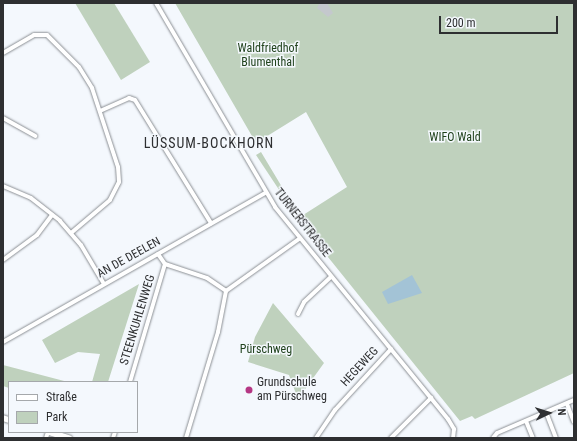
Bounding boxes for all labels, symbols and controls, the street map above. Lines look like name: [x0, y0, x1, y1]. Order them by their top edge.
scale bar: [441, 8, 560, 34]
text: 200 m: [446, 16, 476, 30]
park label: Waldfriedhof Blumenthal: [238, 42, 298, 70]
park label: WIFO Wald: [429, 131, 481, 145]
district label: LÜSSUM-BOCKHORN: [144, 135, 274, 151]
street label: TURNERSTRASSE: [271, 186, 333, 260]
street label: AN DE DEELEN: [95, 235, 163, 281]
street label: STEENKUHLENWEG: [117, 273, 159, 367]
park label: Pürschweg: [240, 343, 292, 357]
street label: HEGEWEG: [338, 344, 382, 390]
place label: Grundschule am Pürschweg: [257, 376, 327, 404]
legend: [8, 381, 138, 433]
marker: Grundschule am Pürschweg: [244, 385, 254, 395]
text: Straße: [46, 390, 77, 404]
north arrow: [529, 393, 569, 433]
text: N: [555, 408, 568, 416]
text: Park: [46, 410, 67, 424]

